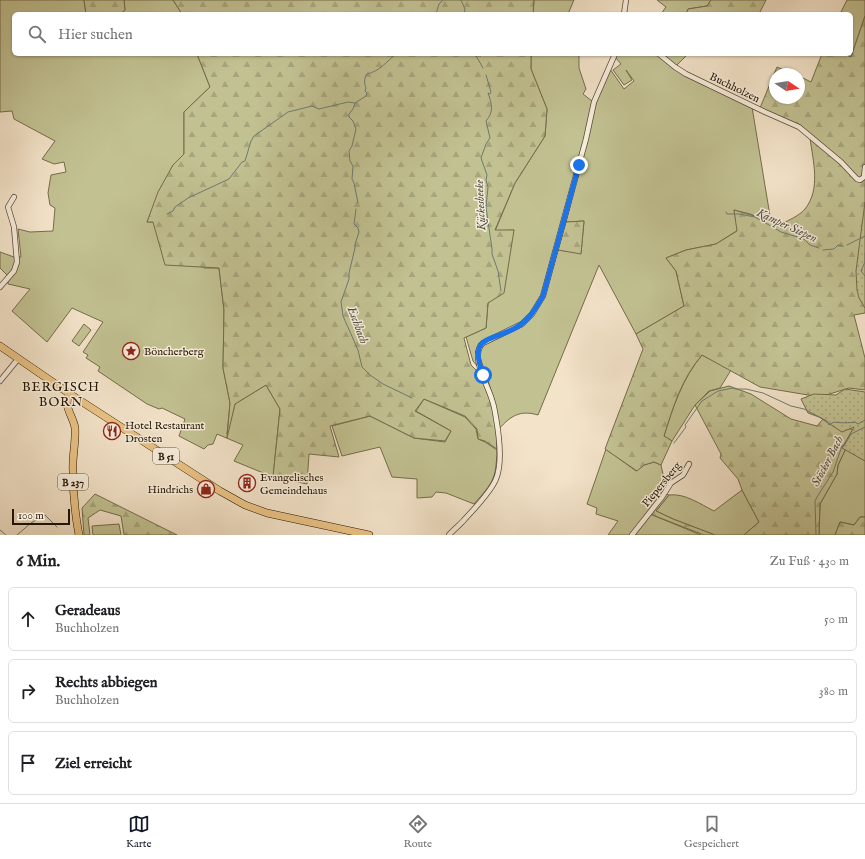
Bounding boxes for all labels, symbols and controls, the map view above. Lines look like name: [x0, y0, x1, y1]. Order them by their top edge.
search box: [12, 12, 853, 56]
icon: search: [26, 23, 48, 45]
text: Hier suchen: [58, 25, 133, 44]
north arrow: [769, 68, 805, 104]
street label: Buchholzen: [707, 70, 762, 106]
route end: [570, 156, 588, 174]
water label: Kückesbeeke: [472, 179, 489, 232]
water label: Kamper Siepen: [753, 205, 820, 246]
water label: Eschbach: [344, 303, 371, 346]
place icon: Böncherberg: [121, 341, 141, 361]
place label: Böncherberg: [144, 345, 205, 359]
route start: [474, 366, 492, 384]
district label: BERGISCH BORN: [22, 379, 100, 411]
place label: Hotel Restaurant Drosten: [125, 419, 205, 446]
restaurant icon: Hotel Restaurant Drosten: [102, 421, 122, 441]
water label: Stöcker Bach: [808, 433, 847, 489]
road number: B 51: [153, 448, 179, 464]
street label: Piepersberg: [639, 458, 685, 510]
place label: Evangelisches Gemeindehaus: [260, 471, 327, 498]
building icon: Evangelisches Gemeindehaus: [237, 473, 257, 493]
road number: B 237: [58, 474, 88, 490]
shop icon: Hindrichs: [196, 479, 216, 499]
place label: Hindrichs: [148, 483, 193, 497]
scale bar: [12, 507, 70, 526]
text: 100 m: [18, 509, 44, 523]
text: 6 Min.: [16, 551, 60, 572]
text: Zu Fuß · 430 m: [770, 553, 849, 570]
text: Geradeaus: [55, 601, 120, 620]
icon: ahead: [17, 608, 39, 630]
text: 50 m: [824, 611, 848, 628]
text: Buchholzen: [55, 620, 119, 637]
text: Rechts abbiegen: [55, 673, 158, 692]
icon: right: [17, 680, 39, 702]
text: 380 m: [819, 683, 848, 700]
text: Buchholzen: [55, 692, 119, 709]
icon: arrive: [17, 752, 39, 774]
text: Ziel erreicht: [55, 754, 132, 773]
tab: Karte: [126, 813, 152, 851]
tab: Route: [403, 813, 432, 851]
tab: Gespeichert: [684, 813, 739, 851]

